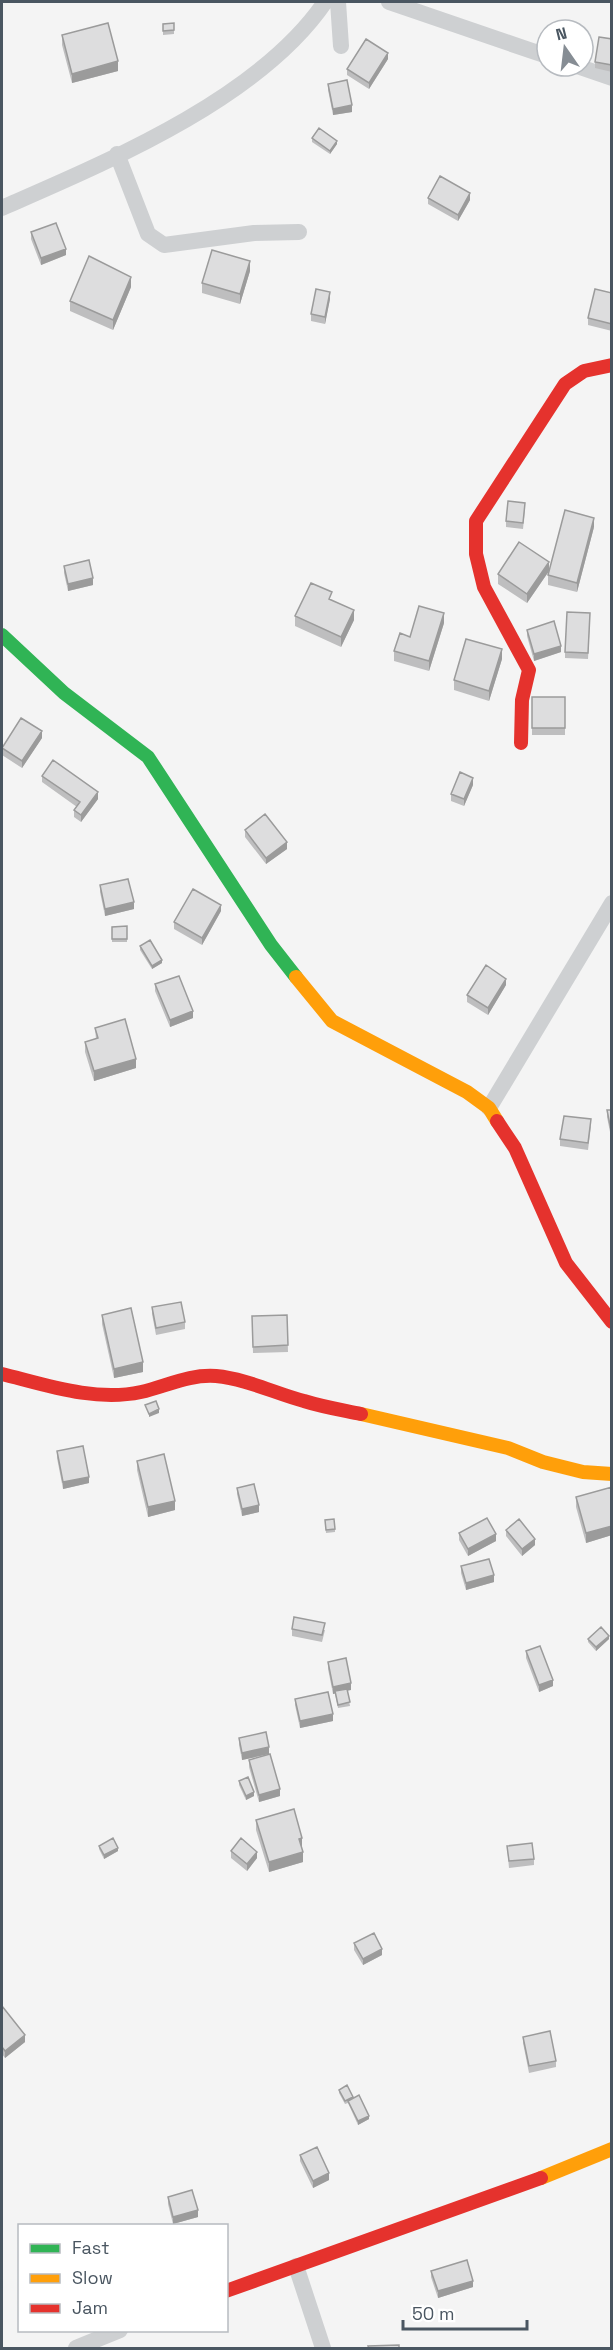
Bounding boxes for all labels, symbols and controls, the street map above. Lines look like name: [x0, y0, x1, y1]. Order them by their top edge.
north arrow: [535, 18, 595, 78]
text: N: [554, 22, 569, 45]
legend: [18, 2224, 228, 2332]
text: Fast: [72, 2236, 109, 2259]
text: Slow: [72, 2266, 113, 2289]
scale bar: [403, 2293, 528, 2331]
text: Jam: [72, 2296, 108, 2319]
text: 50 m: [412, 2302, 454, 2325]

